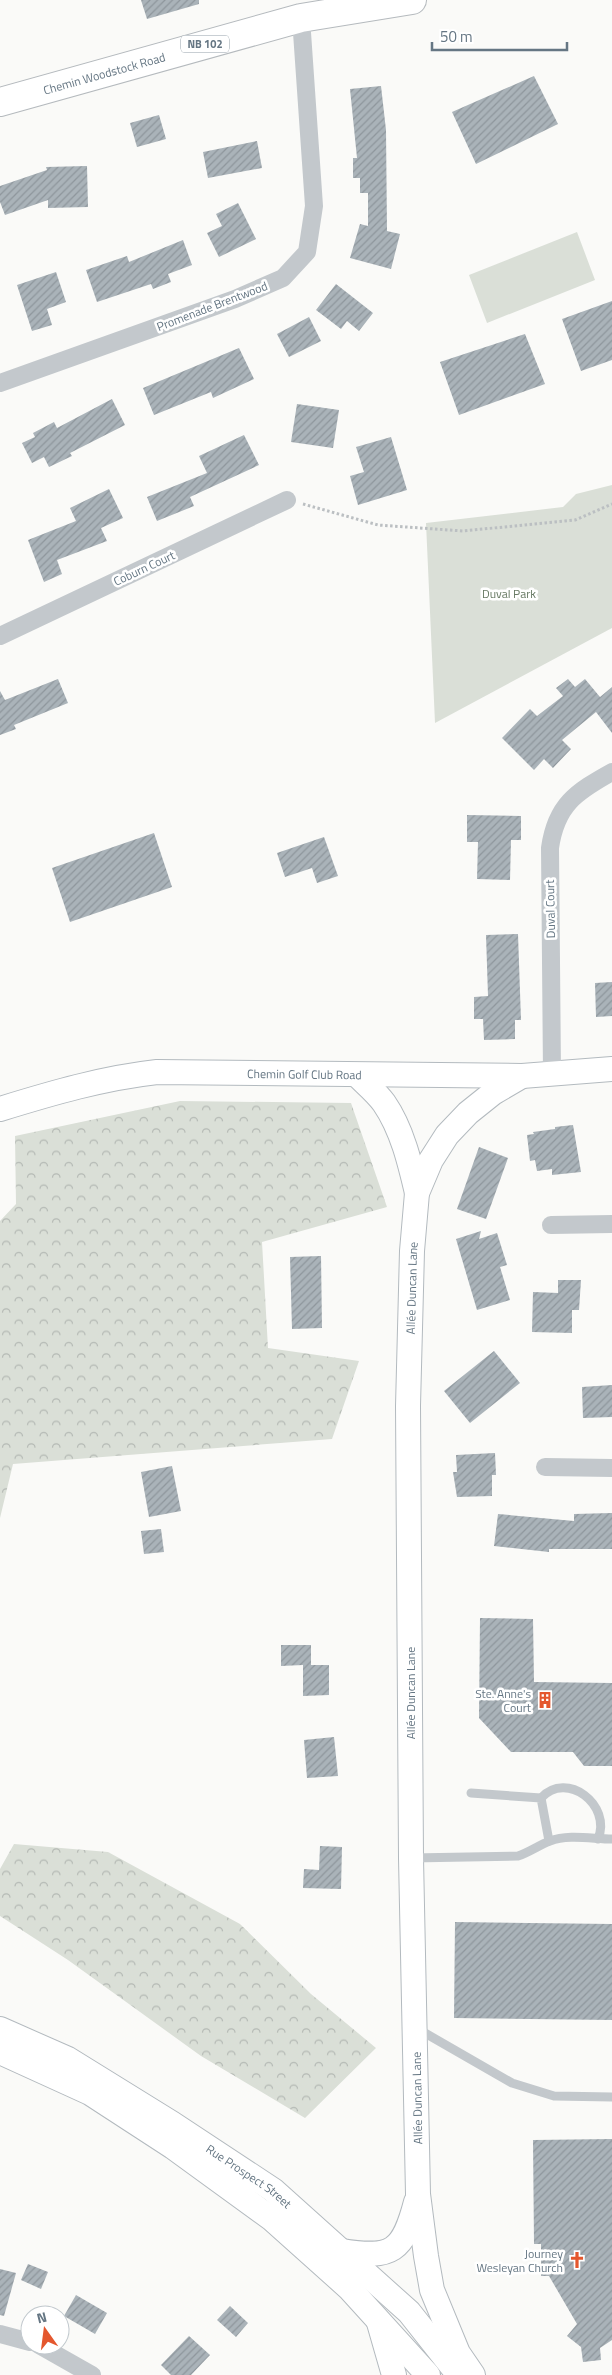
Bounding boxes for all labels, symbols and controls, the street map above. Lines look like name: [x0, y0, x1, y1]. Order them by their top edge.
scale bar: [432, 20, 567, 52]
text: 50 m: [440, 25, 473, 48]
road number: NB 102: [181, 36, 229, 52]
street label: Chemin Woodstock Road: [41, 47, 167, 99]
street label: Promenade Brentwood: [154, 276, 270, 336]
street label: Coburn Court: [110, 545, 179, 591]
park label: Duval Park: [482, 584, 536, 603]
street label: Duval Court: [540, 879, 560, 939]
street label: Chemin Golf Club Road: [247, 1063, 362, 1084]
street label: Allée Duncan Lane: [400, 1241, 422, 1335]
street label: Allée Duncan Lane: [401, 1647, 420, 1739]
place label: Ste. Anne's Court: [475, 1684, 532, 1717]
building icon: Ste. Anne's Court: [535, 1690, 555, 1710]
street label: Allée Duncan Lane: [407, 2052, 427, 2144]
street label: Rue Prospect Street: [203, 2139, 297, 2213]
place label: Journey Wesleyan Church: [476, 2244, 563, 2277]
church icon: Journey Wesleyan Church: [567, 2250, 587, 2270]
north arrow: [20, 2305, 70, 2355]
text: N: [34, 2306, 49, 2328]

